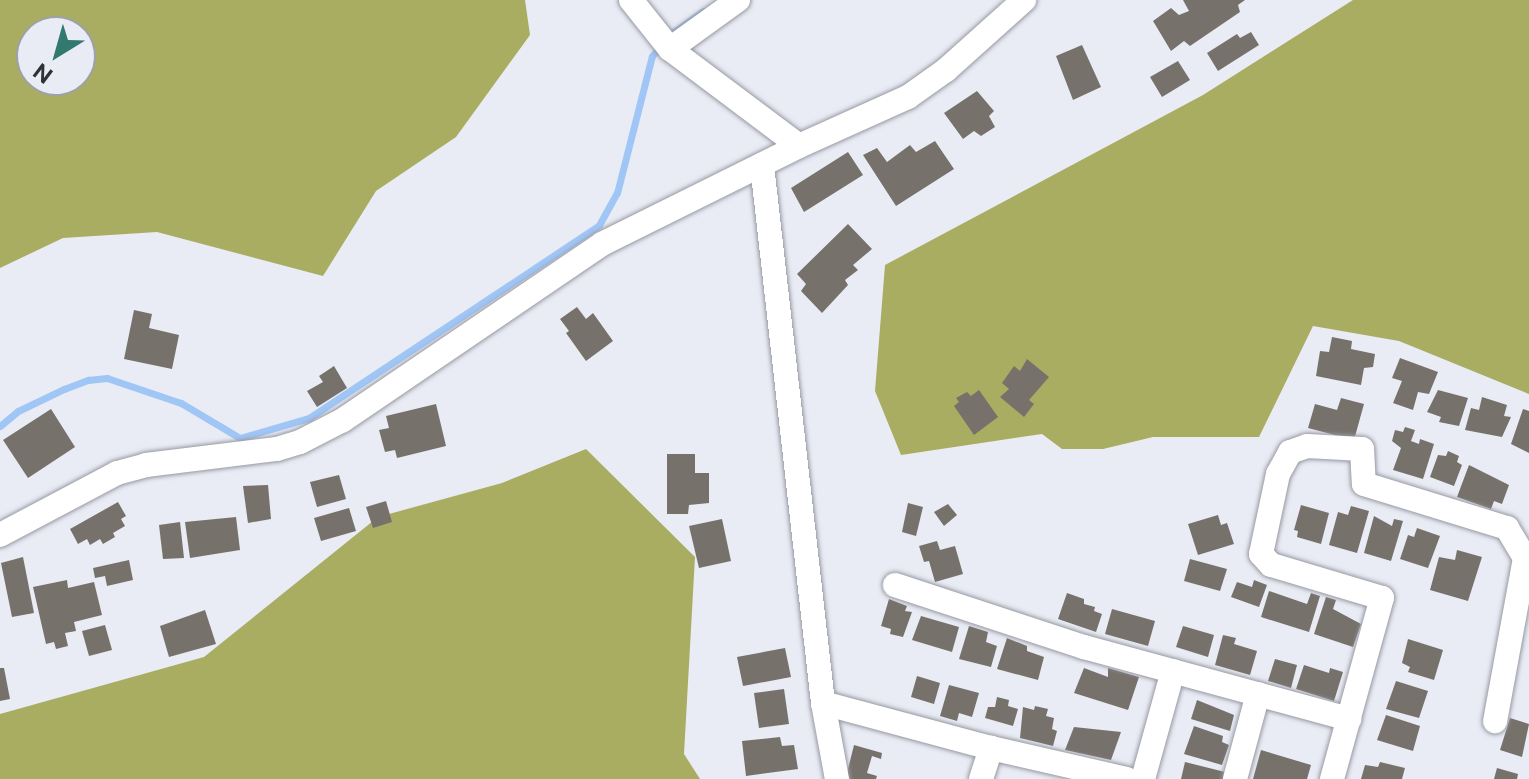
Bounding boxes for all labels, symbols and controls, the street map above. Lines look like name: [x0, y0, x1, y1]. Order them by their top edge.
north arrow: [16, 16, 96, 96]
text: N: [28, 58, 57, 89]

